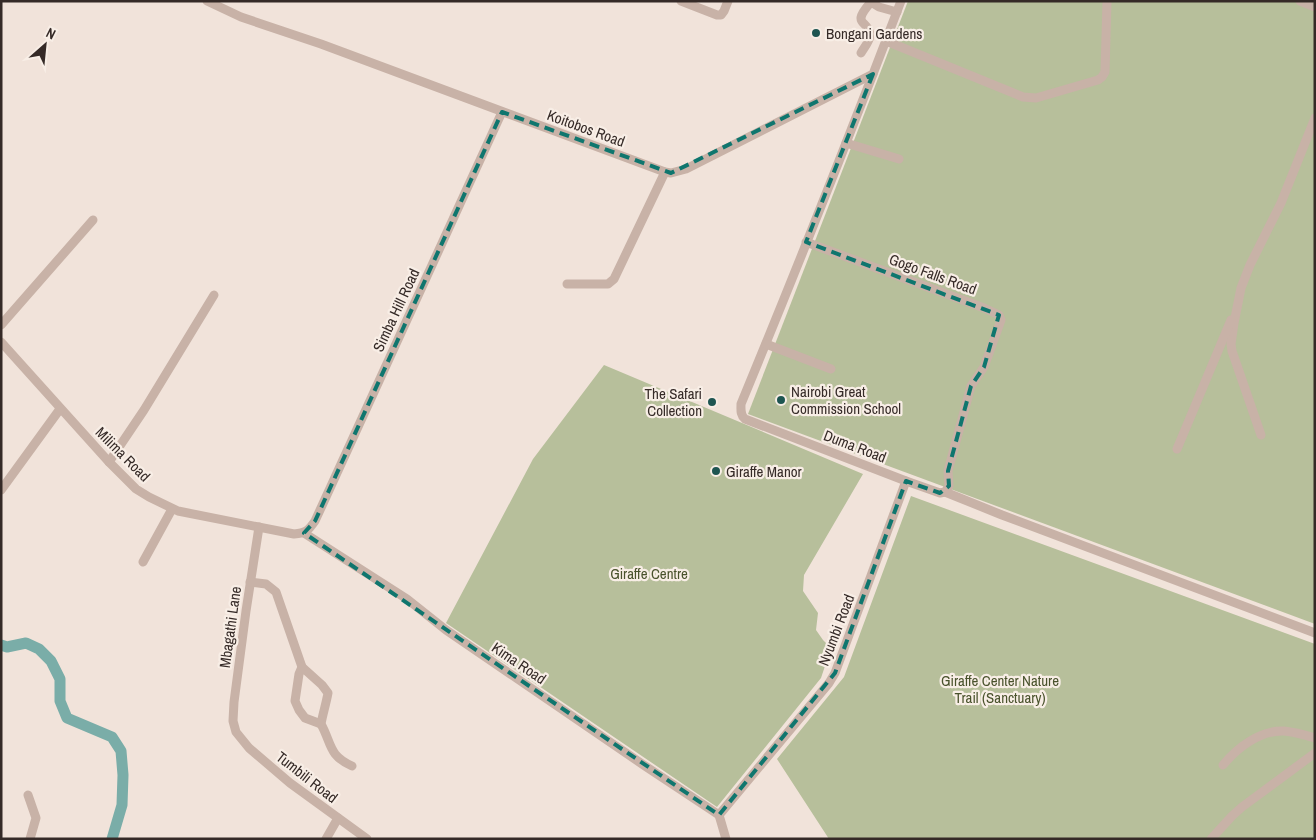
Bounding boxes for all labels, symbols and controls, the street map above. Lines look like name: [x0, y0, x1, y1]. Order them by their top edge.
north arrow: [20, 20, 70, 70]
place label: Bongani Gardens: [826, 23, 922, 44]
text: N: [43, 24, 59, 43]
marker: Bongani Gardens: [810, 27, 822, 39]
street label: Koitobos Road: [544, 104, 628, 152]
street label: Gogo Falls Road: [886, 248, 980, 300]
street label: Simba Hill Road: [368, 265, 424, 355]
place label: Nairobi Great Commission School: [791, 381, 901, 419]
place label: The Safari Collection: [645, 383, 702, 421]
marker: Nairobi Great Commission School: [775, 394, 787, 406]
marker: The Safari Collection: [706, 396, 718, 408]
street label: Milima Road: [91, 422, 155, 486]
street label: Duma Road: [821, 424, 889, 468]
place label: Giraffe Manor: [726, 461, 802, 482]
marker: Giraffe Manor: [710, 465, 722, 477]
park label: Giraffe Centre: [610, 563, 688, 584]
street label: Mbagathi Lane: [214, 585, 246, 669]
street label: Nyumbi Road: [813, 591, 859, 669]
street label: Kima Road: [488, 637, 550, 689]
park label: Giraffe Center Nature Trail (Sanctuary): [941, 670, 1059, 708]
street label: Tumbili Road: [272, 746, 342, 808]

